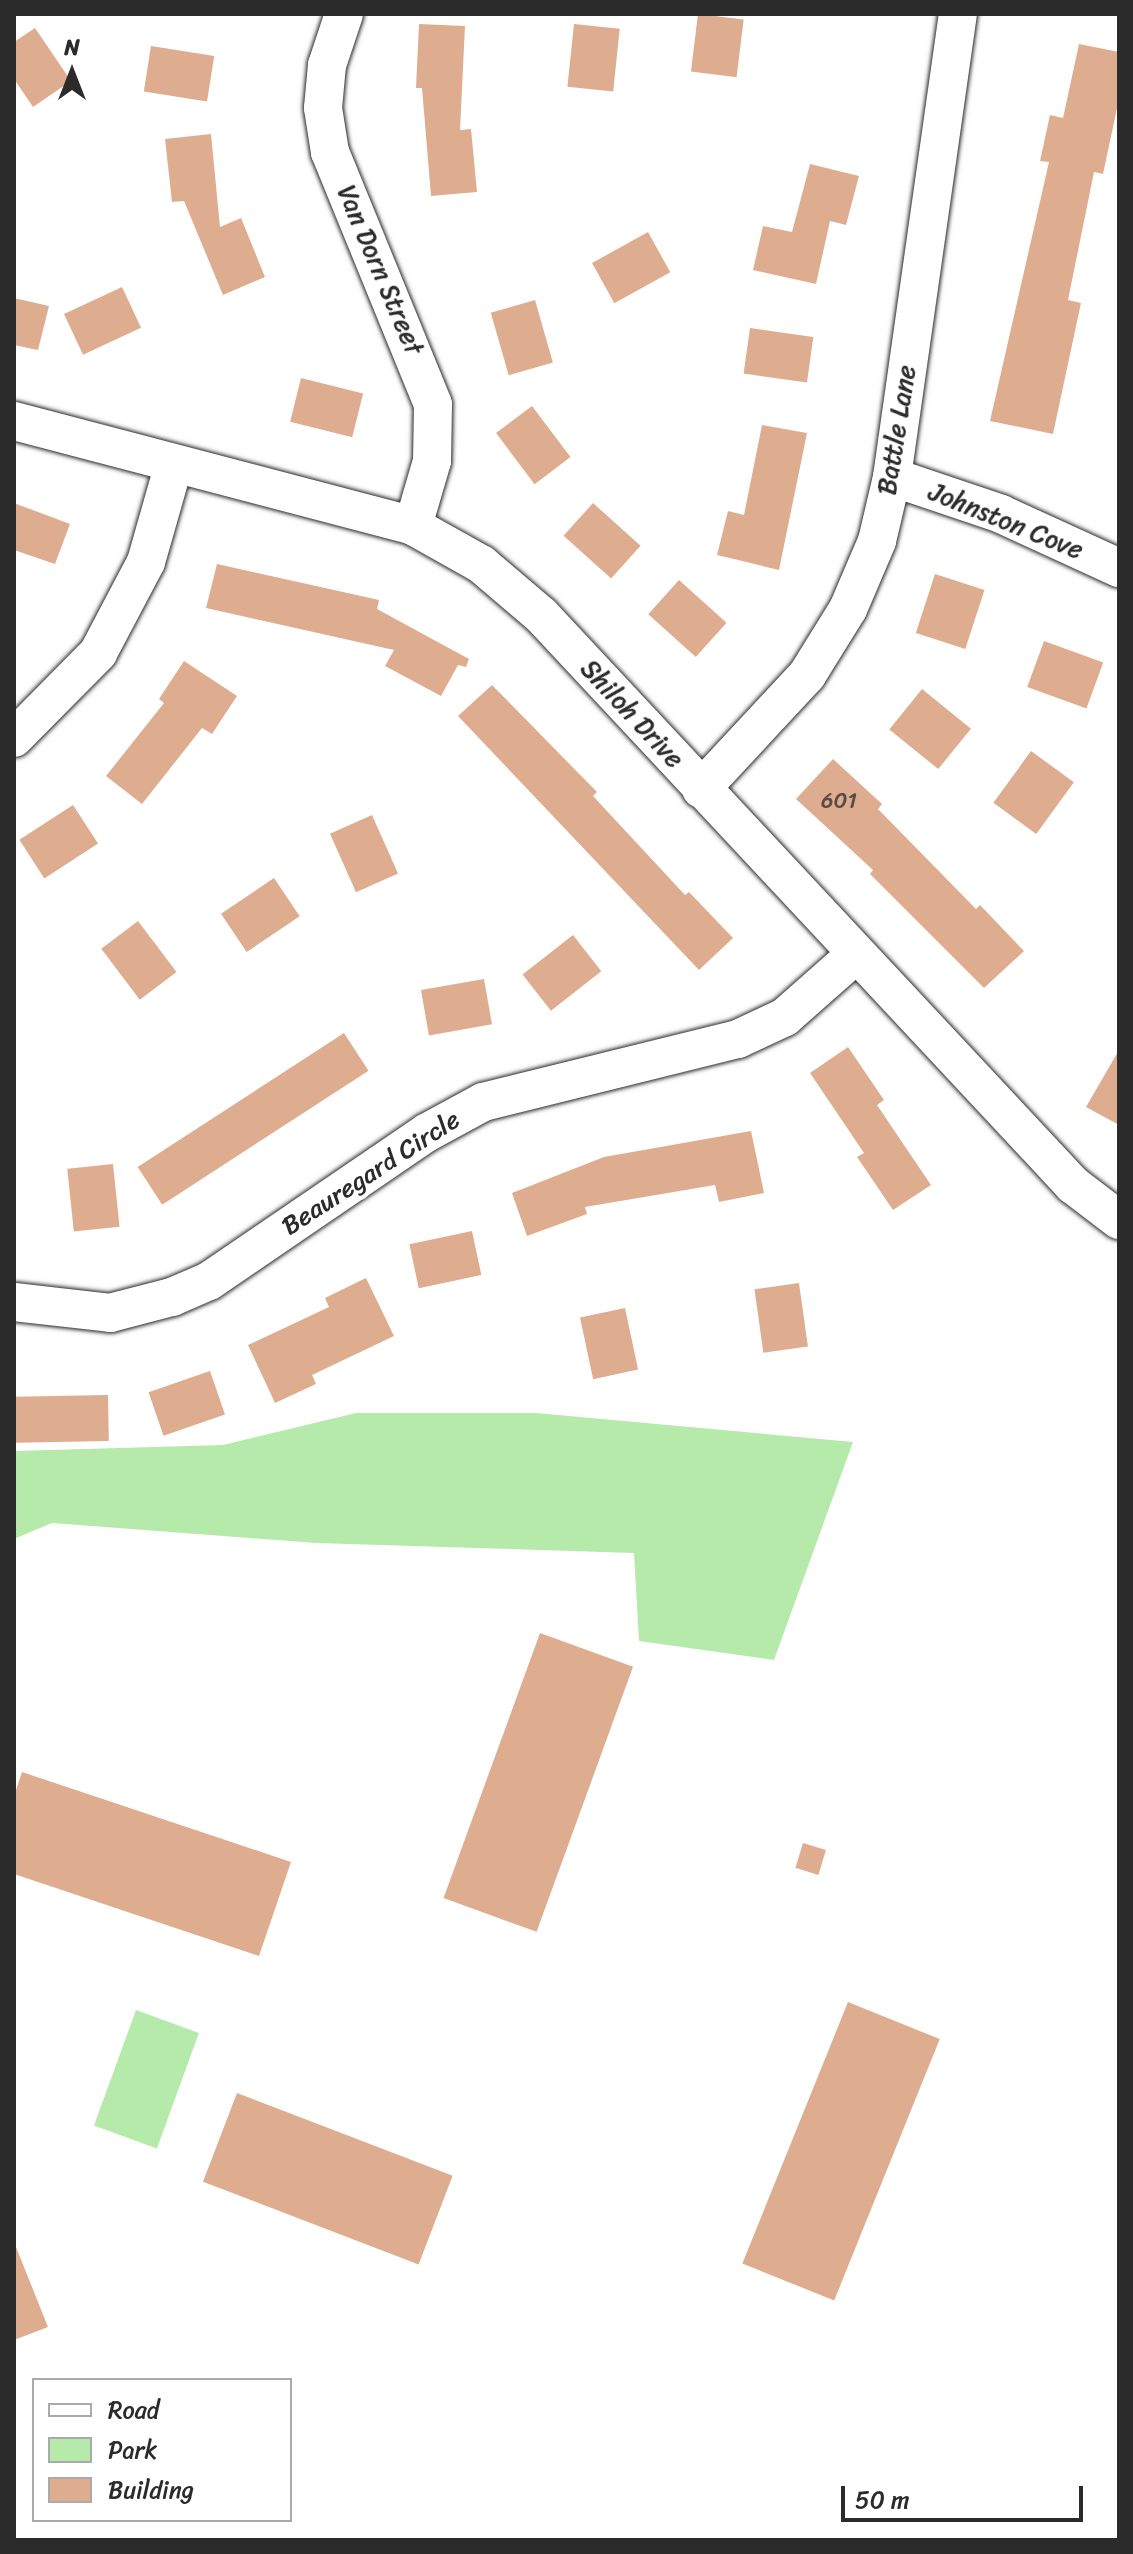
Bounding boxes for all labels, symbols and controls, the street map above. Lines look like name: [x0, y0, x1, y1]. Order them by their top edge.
text: N: [64, 28, 80, 67]
north arrow: [32, 32, 112, 112]
street label: Van Dorn Street: [330, 180, 430, 360]
street label: Battle Lane: [871, 363, 923, 497]
street label: Johnston Cove: [924, 476, 1088, 566]
street label: Shiloh Drive: [574, 653, 690, 775]
house number: 601: [821, 788, 857, 814]
street label: Beauregard Circle: [276, 1104, 466, 1242]
legend: [32, 2378, 292, 2522]
text: Road: [108, 2389, 159, 2431]
text: Park: [108, 2429, 157, 2471]
text: Building: [108, 2469, 194, 2511]
scale bar: [845, 2470, 1087, 2520]
text: 50 m: [855, 2479, 910, 2521]

